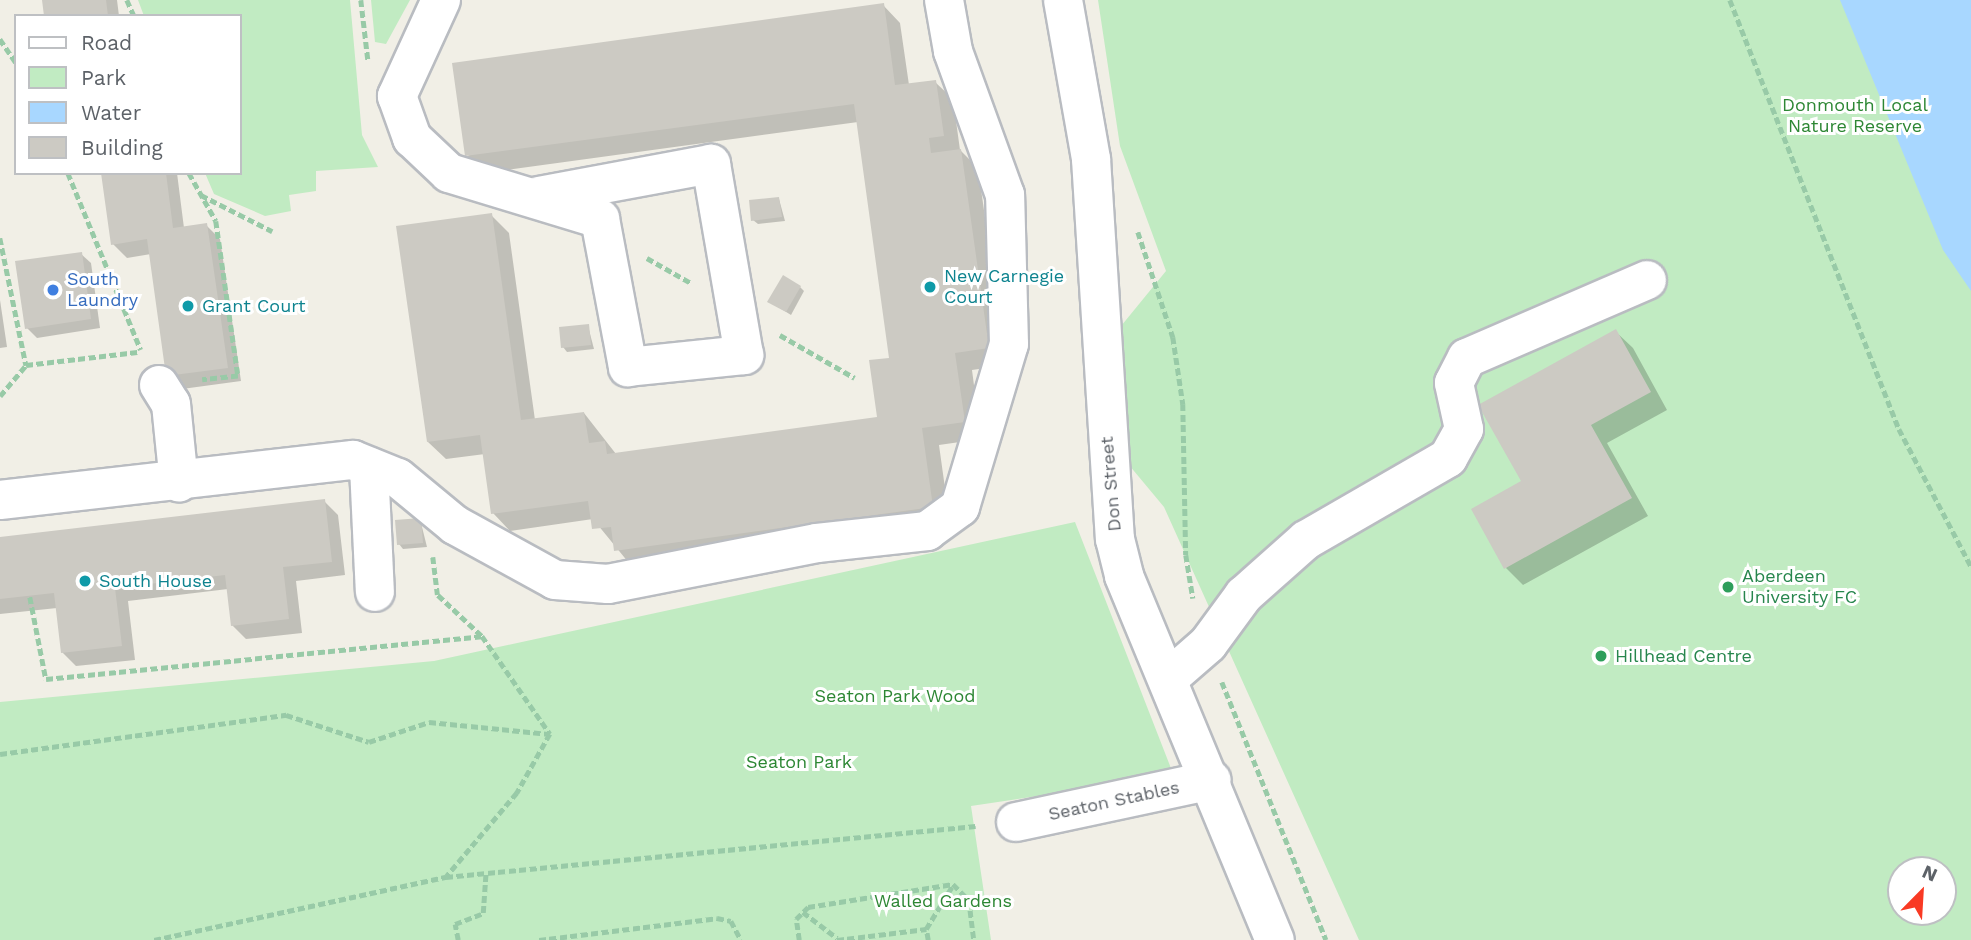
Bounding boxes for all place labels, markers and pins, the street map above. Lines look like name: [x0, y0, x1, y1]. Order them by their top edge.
place label: New Carnegie Court: [944, 266, 1065, 308]
place label: South Laundry: [67, 269, 138, 312]
marker: New Carnegie Court: [922, 279, 938, 295]
marker: South Laundry: [45, 282, 61, 298]
place label: Grant Court: [202, 295, 306, 317]
marker: Grant Court: [180, 298, 196, 314]
place label: Aberdeen University FC: [1742, 566, 1858, 608]
place label: South House: [99, 570, 212, 592]
marker: South House: [77, 573, 93, 589]
marker: Aberdeen University FC: [1720, 579, 1736, 595]
place label: Hillhead Centre: [1615, 645, 1752, 667]
marker: Hillhead Centre: [1593, 648, 1609, 664]

